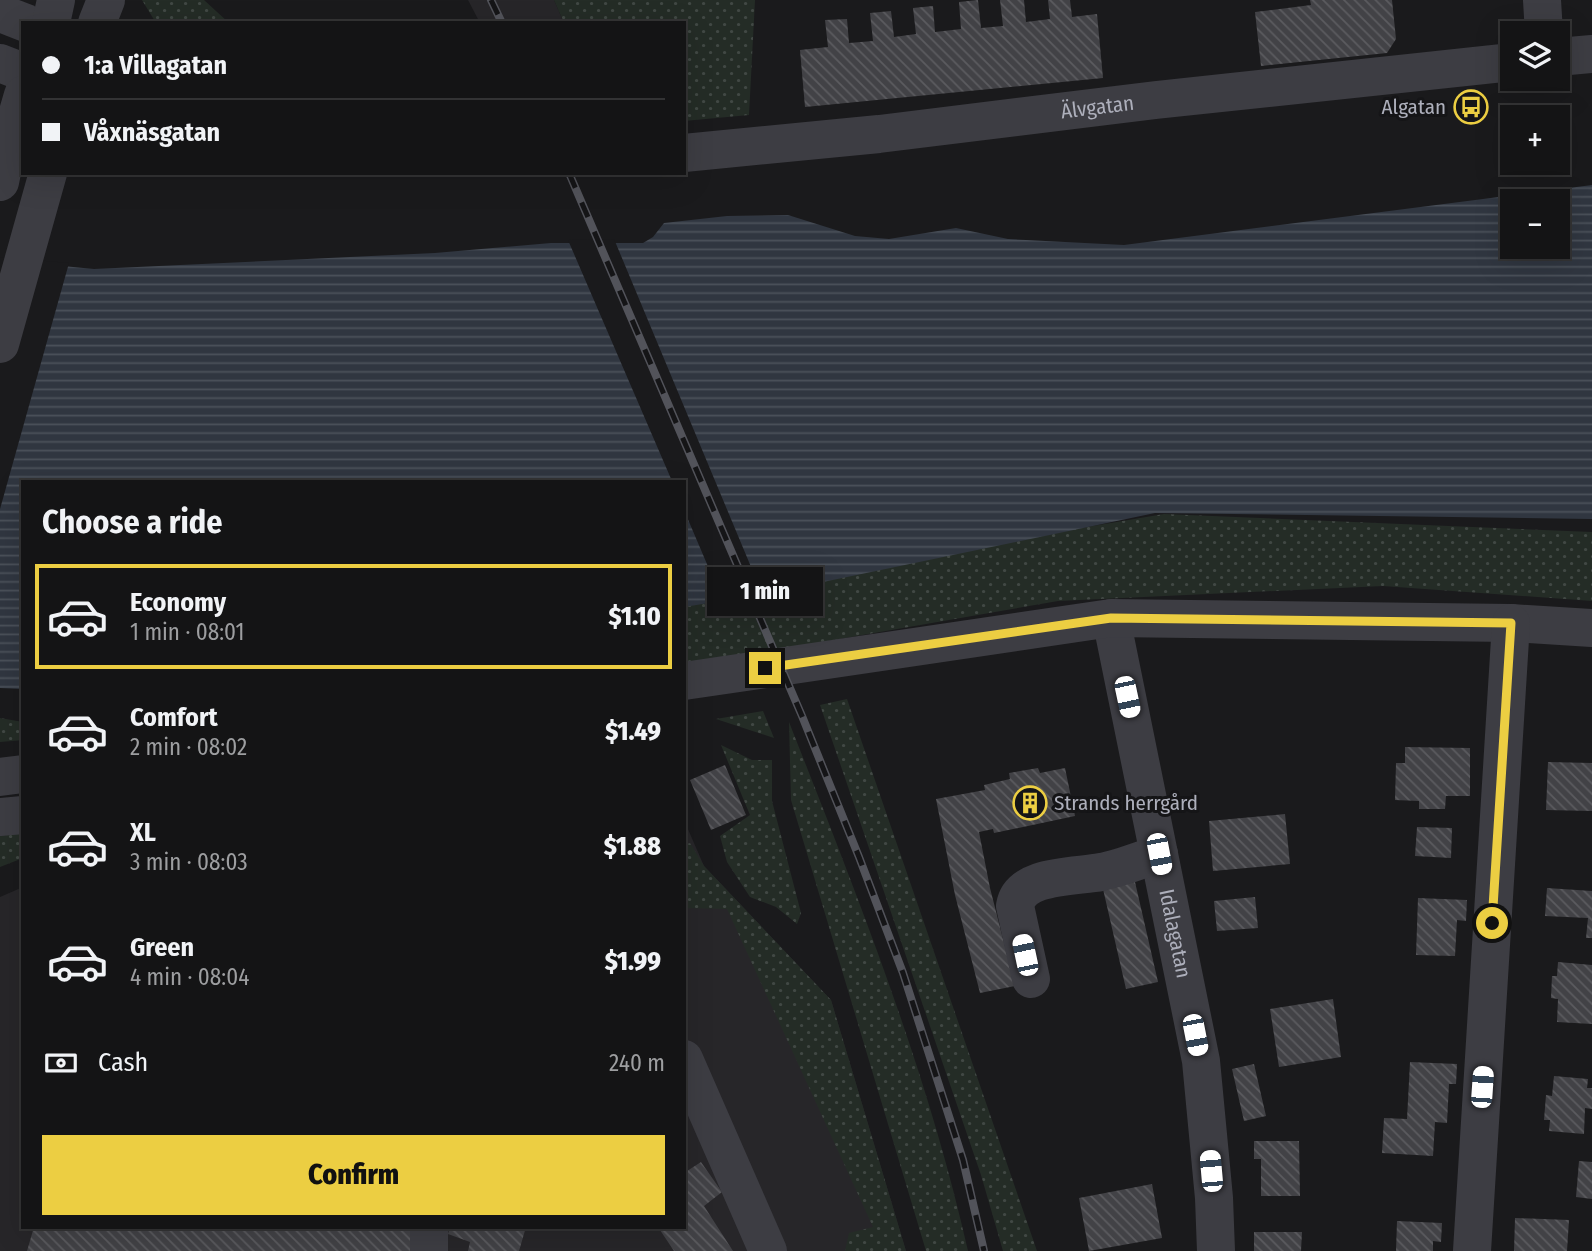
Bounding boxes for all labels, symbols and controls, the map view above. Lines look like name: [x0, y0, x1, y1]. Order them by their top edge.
map controls: [1500, 21, 1570, 259]
button: layers: [1500, 21, 1570, 91]
text: 1:a Villagatan: [84, 50, 227, 81]
bus stop icon: Algatan: [1452, 88, 1490, 126]
street label: Älvgatan: [1059, 90, 1136, 125]
place label: Algatan: [1382, 94, 1446, 120]
button: +: [1500, 105, 1570, 175]
text: Våxnäsgatan: [84, 117, 220, 148]
button: −: [1500, 189, 1570, 259]
text: Choose a ride: [42, 503, 223, 541]
callout: 1 min: [707, 566, 823, 616]
text: 1 min: [740, 577, 790, 605]
icon: car: [46, 585, 109, 648]
text: Economy: [130, 587, 226, 618]
text: $1.10: [609, 601, 661, 632]
text: 1 min · 08:01: [130, 618, 244, 646]
route end: [749, 652, 781, 684]
car: [1113, 674, 1142, 720]
icon: car: [46, 700, 109, 763]
text: Comfort: [130, 702, 218, 733]
text: $1.49: [605, 716, 661, 747]
text: 2 min · 08:02: [130, 733, 247, 761]
building icon: Strands herrgård: [1011, 784, 1049, 822]
place label: Strands herrgård: [1054, 790, 1198, 816]
icon: car: [46, 815, 109, 878]
text: XL: [130, 817, 156, 848]
text: $1.88: [604, 831, 661, 862]
car: [1145, 831, 1174, 877]
text: 3 min · 08:03: [130, 848, 248, 876]
street label: Idalagatan: [1153, 887, 1197, 980]
route start: [1476, 907, 1508, 939]
icon: car: [46, 930, 109, 993]
text: Green: [130, 932, 194, 963]
car: [1011, 932, 1040, 978]
text: $1.99: [605, 946, 661, 977]
text: 4 min · 08:04: [130, 963, 249, 991]
car: [1181, 1012, 1210, 1058]
icon: cash: [42, 1044, 80, 1082]
text: Cash: [98, 1047, 148, 1078]
text: 240 m: [609, 1049, 665, 1077]
car: [1471, 1065, 1494, 1109]
button: Confirm: [42, 1135, 665, 1215]
car: [1199, 1149, 1224, 1193]

